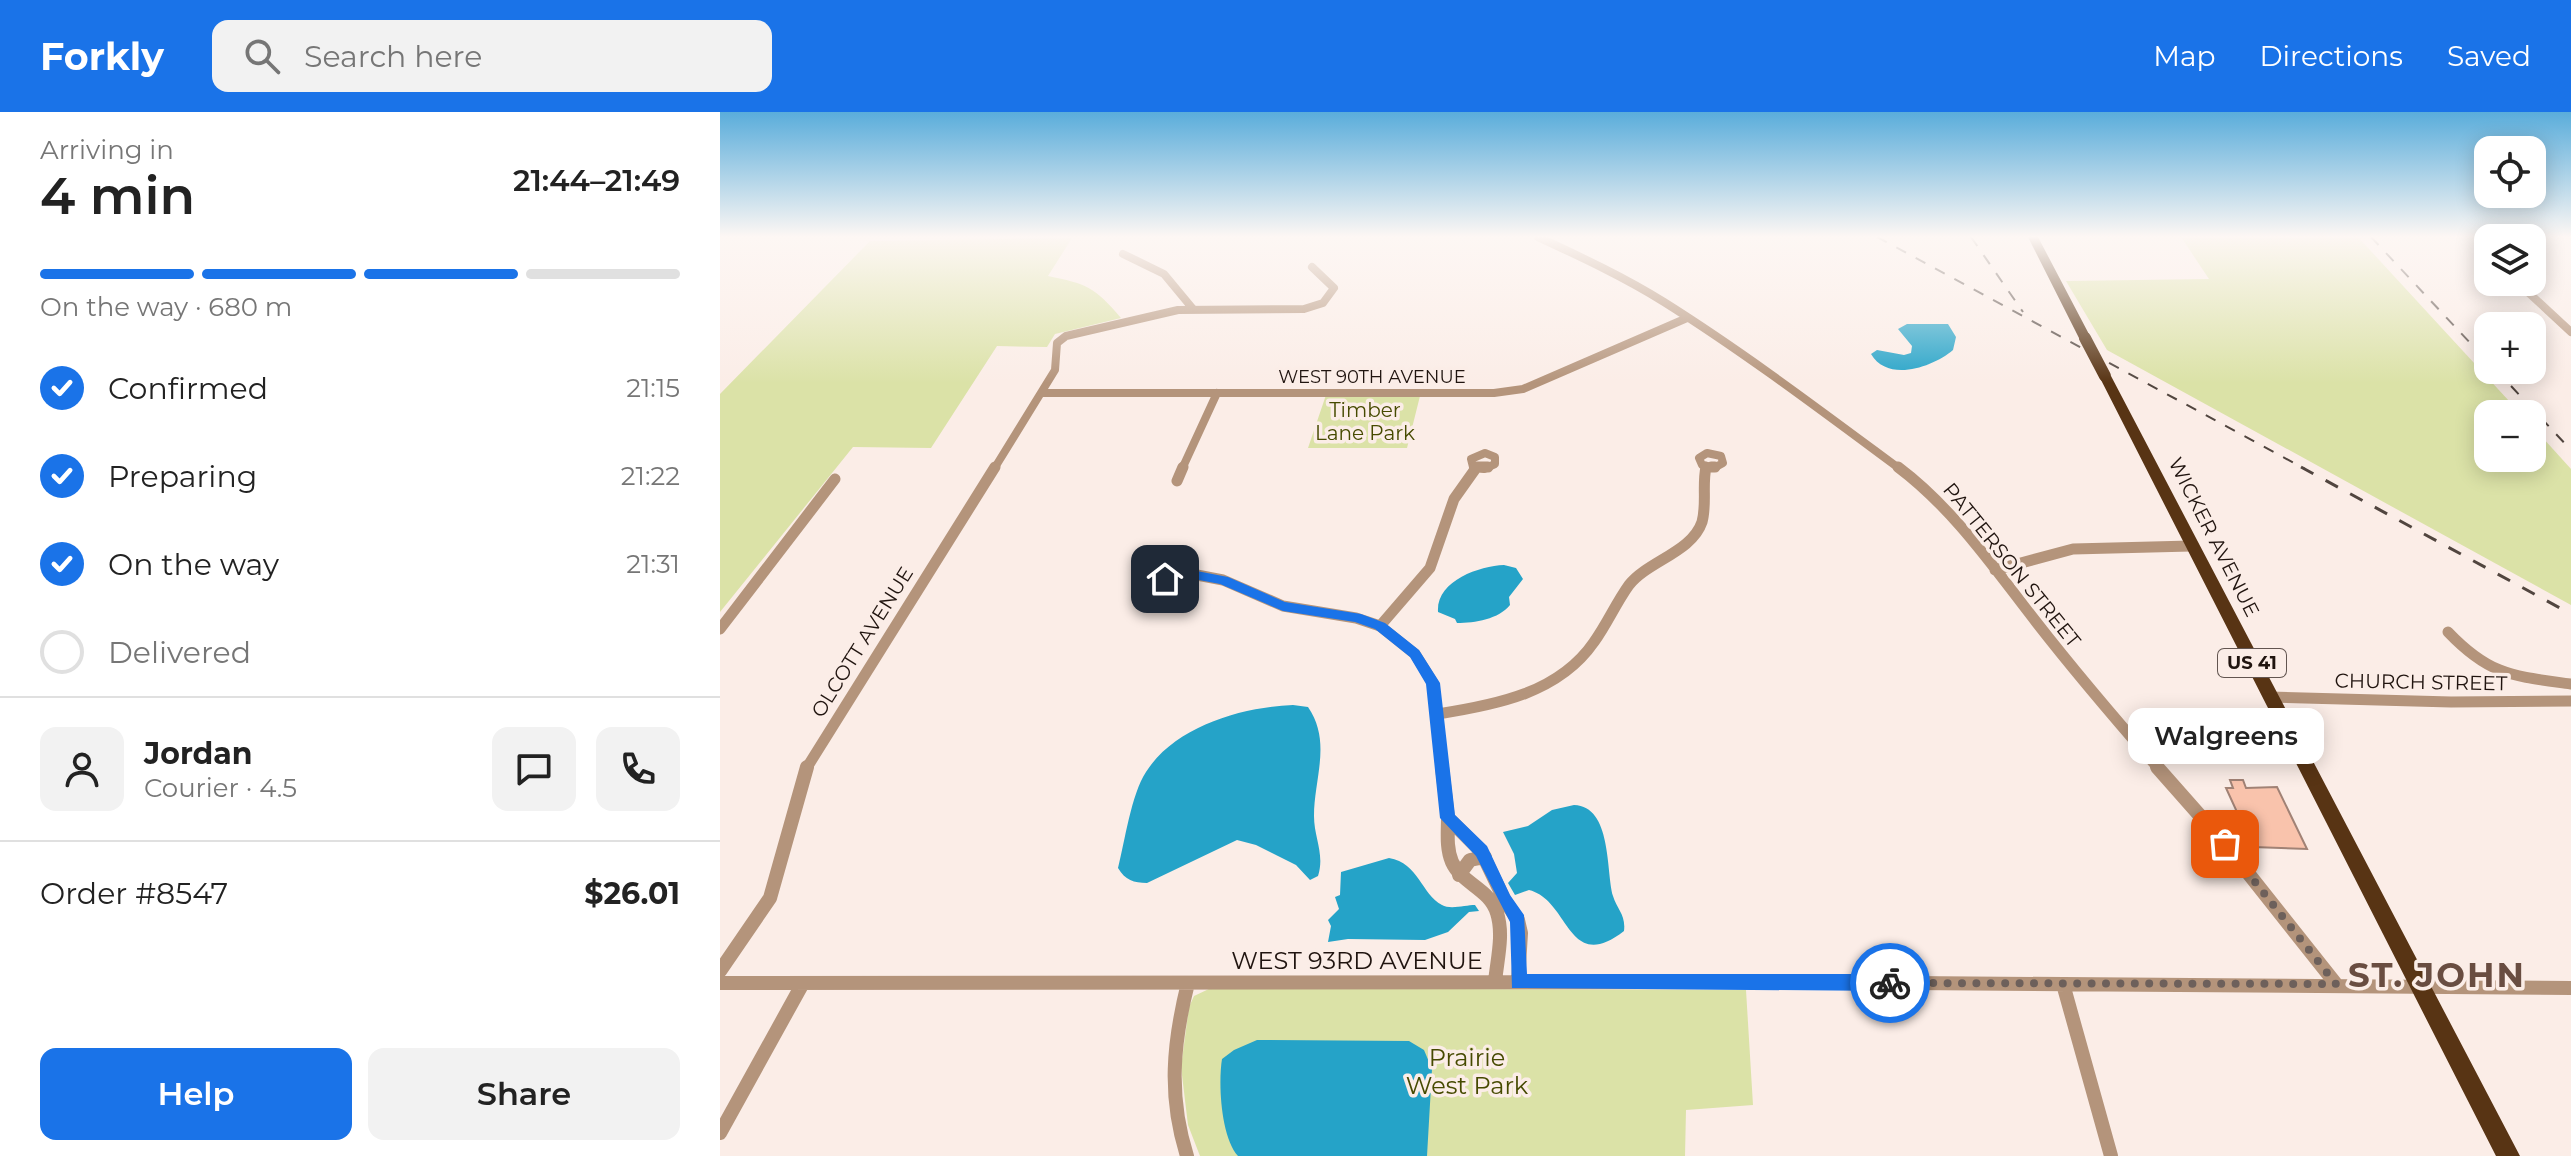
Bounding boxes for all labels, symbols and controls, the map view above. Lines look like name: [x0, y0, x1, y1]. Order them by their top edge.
search box: [212, 20, 772, 92]
text: Forkly: [40, 33, 164, 80]
icon: search: [240, 34, 284, 78]
text: Search here: [304, 38, 482, 75]
text: Map: [2153, 39, 2215, 73]
text: Directions: [2259, 39, 2403, 73]
text: Saved: [2447, 39, 2531, 73]
text: Arriving in: [40, 134, 174, 166]
map controls: [2474, 136, 2546, 472]
button: locate: [2474, 136, 2546, 208]
text: 21:44–21:49: [513, 162, 680, 199]
text: 4 min: [40, 164, 195, 227]
button: layers: [2474, 224, 2546, 296]
text: On the way · 680 m: [40, 291, 292, 323]
button: +: [2474, 312, 2546, 384]
icon: check: [40, 366, 84, 410]
street label: WEST 90TH AVENUE: [1278, 366, 1466, 388]
text: Confirmed: [108, 370, 268, 407]
text: 21:15: [626, 372, 680, 404]
park label: Timber Lane Park: [1315, 398, 1415, 445]
button: −: [2474, 400, 2546, 472]
street label: WICKER AVENUE: [2163, 453, 2265, 621]
icon: check: [40, 454, 84, 498]
text: Preparing: [108, 458, 257, 495]
text: 21:22: [621, 460, 680, 492]
street label: PATTERSON STREET: [1938, 478, 2086, 653]
icon: check: [40, 542, 84, 586]
pin: [1131, 545, 1199, 613]
text: On the way: [108, 546, 279, 583]
text: 21:31: [626, 548, 680, 580]
icon: home: [1143, 557, 1187, 601]
street label: OLCOTT AVENUE: [806, 562, 918, 722]
text: Delivered: [108, 634, 251, 671]
road number: US 41: [2218, 649, 2286, 677]
street label: CHURCH STREET: [2334, 668, 2508, 696]
callout: Walgreens: [2127, 708, 2323, 764]
text: Walgreens: [2154, 720, 2298, 752]
button: person: [40, 727, 124, 811]
button: chat: [492, 727, 576, 811]
button: phone: [596, 727, 680, 811]
text: Jordan: [144, 735, 253, 772]
text: Courier · 4.5: [144, 772, 297, 804]
pin: [2191, 810, 2259, 878]
icon: bag: [2203, 822, 2247, 866]
text: Order #8547: [40, 875, 228, 912]
text: $26.01: [584, 875, 680, 912]
courier: [1850, 943, 1930, 1023]
street label: WEST 93RD AVENUE: [1231, 946, 1483, 975]
district label: ST. JOHN: [2348, 954, 2526, 996]
icon: bike: [1868, 961, 1912, 1005]
park label: Prairie West Park: [1406, 1043, 1529, 1100]
button: Help: [40, 1048, 352, 1140]
button: Share: [368, 1048, 680, 1140]

